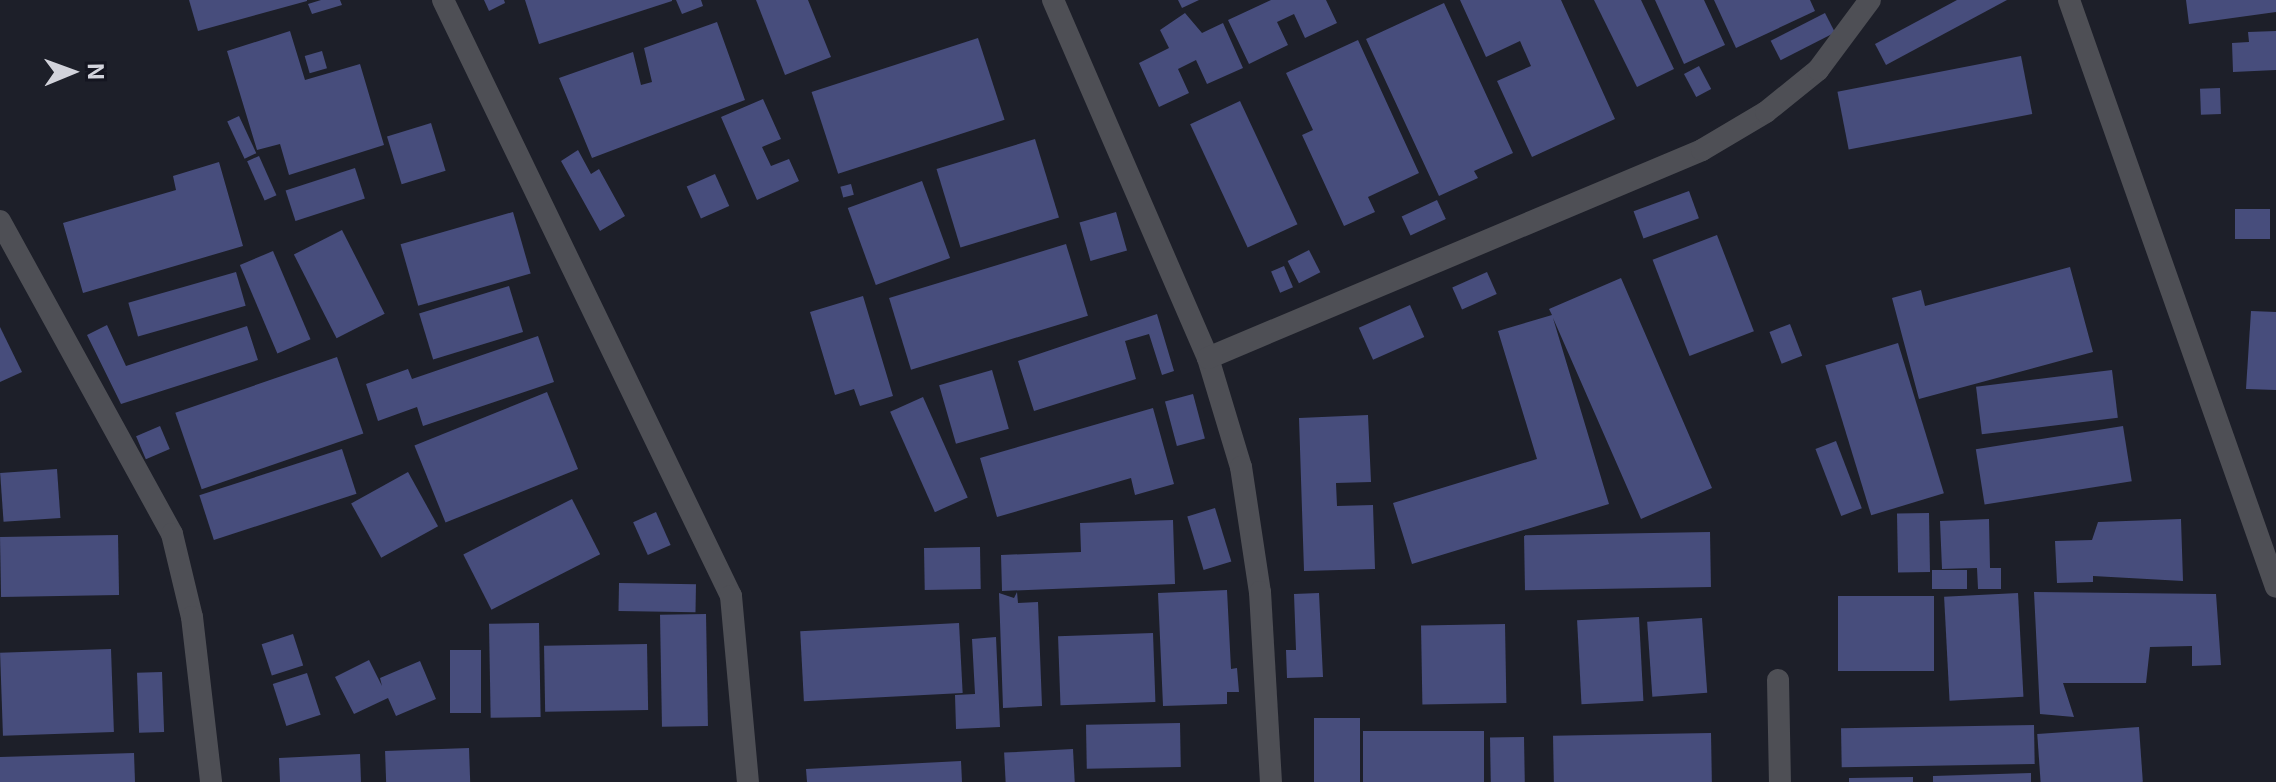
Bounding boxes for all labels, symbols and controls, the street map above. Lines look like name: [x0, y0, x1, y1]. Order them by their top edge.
north arrow: [32, 32, 112, 112]
text: N: [83, 63, 109, 80]

